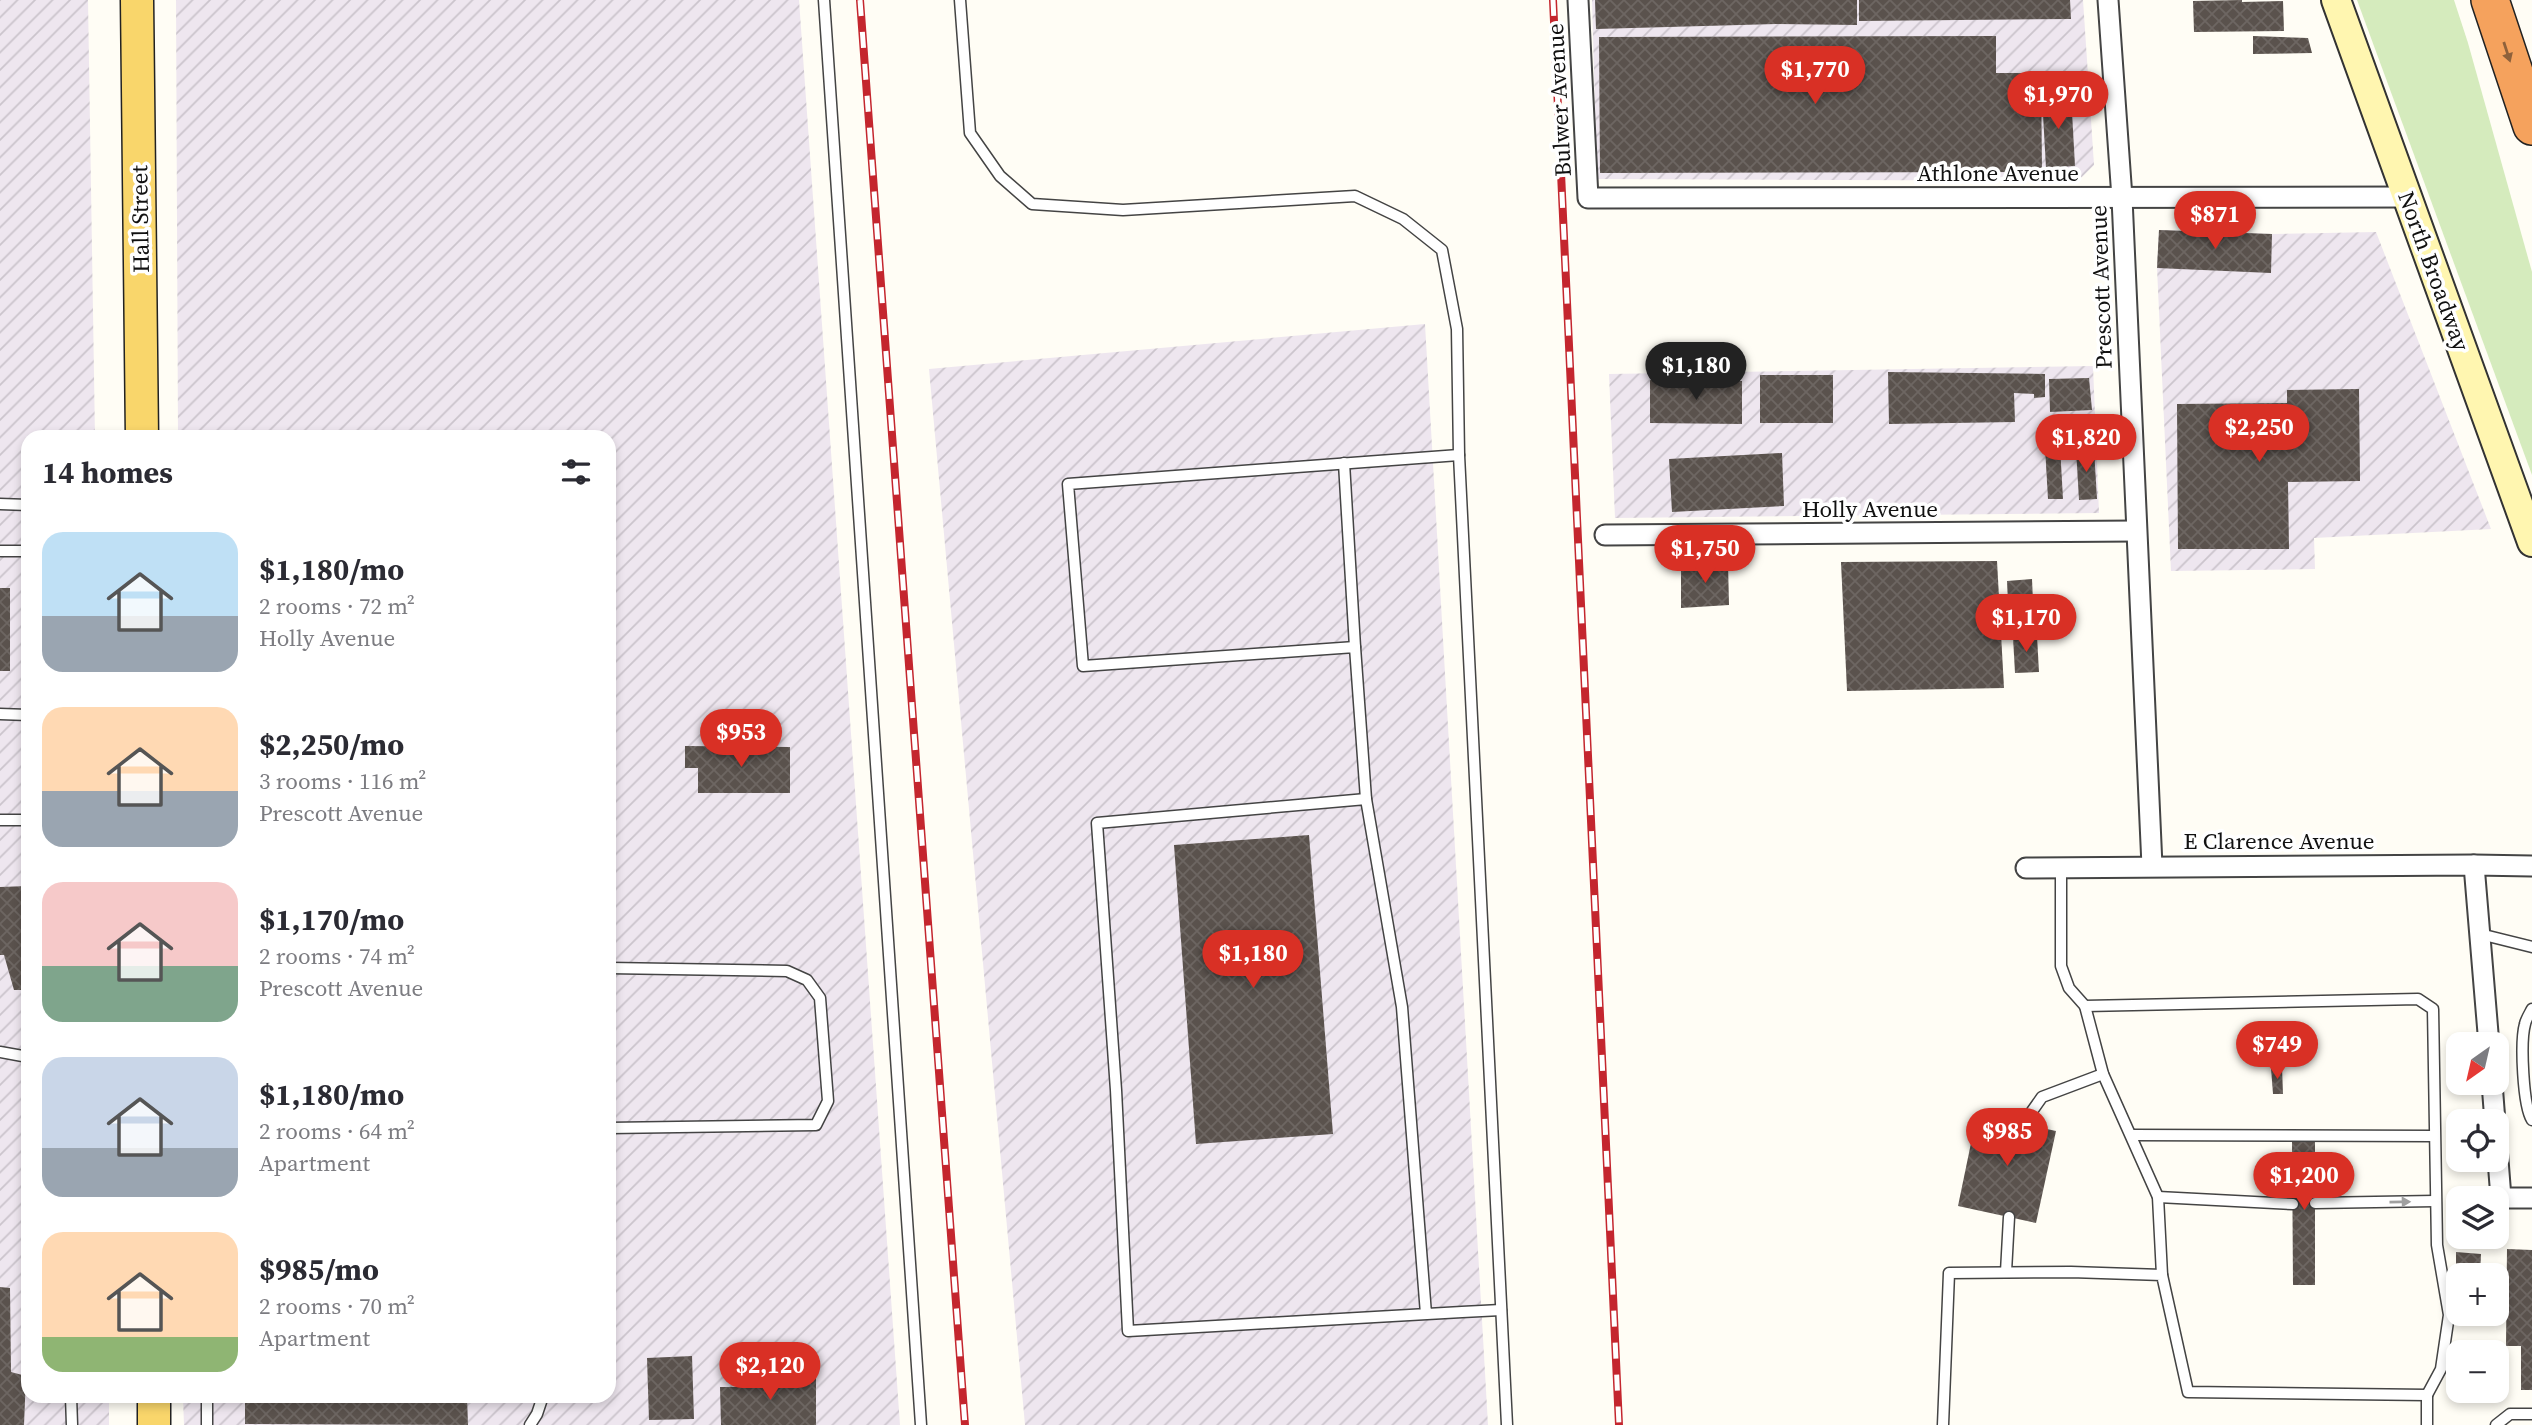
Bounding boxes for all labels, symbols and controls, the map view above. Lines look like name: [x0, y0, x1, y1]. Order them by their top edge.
street label: Bulwer Avenue: [1539, 23, 1579, 177]
one-way arrow: [2503, 41, 2513, 62]
pin: $1,770: [1758, 46, 1872, 106]
text: $1,770: [1780, 53, 1850, 85]
pin: $1,970: [2001, 72, 2115, 131]
text: $1,970: [2023, 78, 2093, 110]
street label: Athlone Avenue: [1917, 157, 2079, 189]
street label: Hall Street: [123, 164, 157, 273]
street label: North Broadway: [2390, 187, 2478, 355]
pin: $871: [2174, 191, 2256, 251]
text: $871: [2190, 198, 2240, 230]
street label: Prescott Avenue: [2082, 204, 2120, 370]
pin: $1,180: [1639, 342, 1753, 402]
text: $1,180: [1661, 349, 1731, 381]
pin: $2,250: [2202, 405, 2316, 464]
text: $2,250: [2224, 411, 2294, 443]
pin: $1,820: [2029, 414, 2143, 474]
text: $1,820: [2051, 421, 2121, 453]
text: 14 homes: [42, 452, 173, 493]
icon: filters: [557, 453, 595, 491]
street label: Holly Avenue: [1802, 493, 1938, 525]
pin: $1,750: [1648, 526, 1762, 585]
text: $1,750: [1670, 532, 1740, 564]
text: $1,180/mo: [259, 549, 404, 590]
icon: home: [98, 560, 182, 644]
text: 2 rooms · 72 m²: [259, 590, 415, 622]
pin: $1,170: [1969, 594, 2083, 654]
text: $1,170: [1991, 601, 2061, 633]
text: Holly Avenue: [259, 622, 395, 654]
pin: $953: [700, 710, 782, 769]
text: $953: [716, 716, 766, 748]
text: $2,250/mo: [259, 724, 404, 765]
icon: home: [98, 735, 182, 819]
text: 3 rooms · 116 m²: [259, 765, 426, 797]
text: Prescott Avenue: [259, 797, 423, 829]
street label: E Clarence Avenue: [2184, 825, 2374, 857]
text: $1,170/mo: [259, 899, 404, 940]
icon: home: [98, 910, 182, 994]
pin: $1,180: [1196, 930, 1310, 990]
text: $1,180: [1218, 937, 1288, 969]
text: 2 rooms · 74 m²: [259, 940, 415, 972]
text: Prescott Avenue: [259, 972, 423, 1004]
pin: $749: [2236, 1021, 2318, 1081]
text: $749: [2252, 1028, 2302, 1060]
north arrow: [2446, 1032, 2510, 1096]
map controls: [2446, 1032, 2509, 1403]
text: $1,180/mo: [259, 1074, 404, 1115]
icon: home: [98, 1085, 182, 1169]
pin: $985: [1966, 1108, 2048, 1168]
button: locate: [2446, 1109, 2509, 1172]
text: 2 rooms · 64 m²: [259, 1115, 415, 1147]
text: $985: [1982, 1115, 2032, 1147]
text: Apartment: [259, 1147, 370, 1179]
pin: $1,200: [2247, 1152, 2361, 1212]
text: $1,200: [2269, 1159, 2339, 1191]
button: layers: [2446, 1186, 2509, 1249]
one-way arrow: [2389, 1196, 2411, 1208]
text: $985/mo: [259, 1249, 379, 1290]
icon: home: [98, 1260, 182, 1344]
button: +: [2446, 1263, 2509, 1326]
text: 2 rooms · 70 m²: [259, 1290, 415, 1322]
text: Apartment: [259, 1322, 370, 1354]
button: −: [2446, 1340, 2509, 1403]
pin: $2,120: [713, 1342, 827, 1402]
text: $2,120: [735, 1349, 805, 1381]

